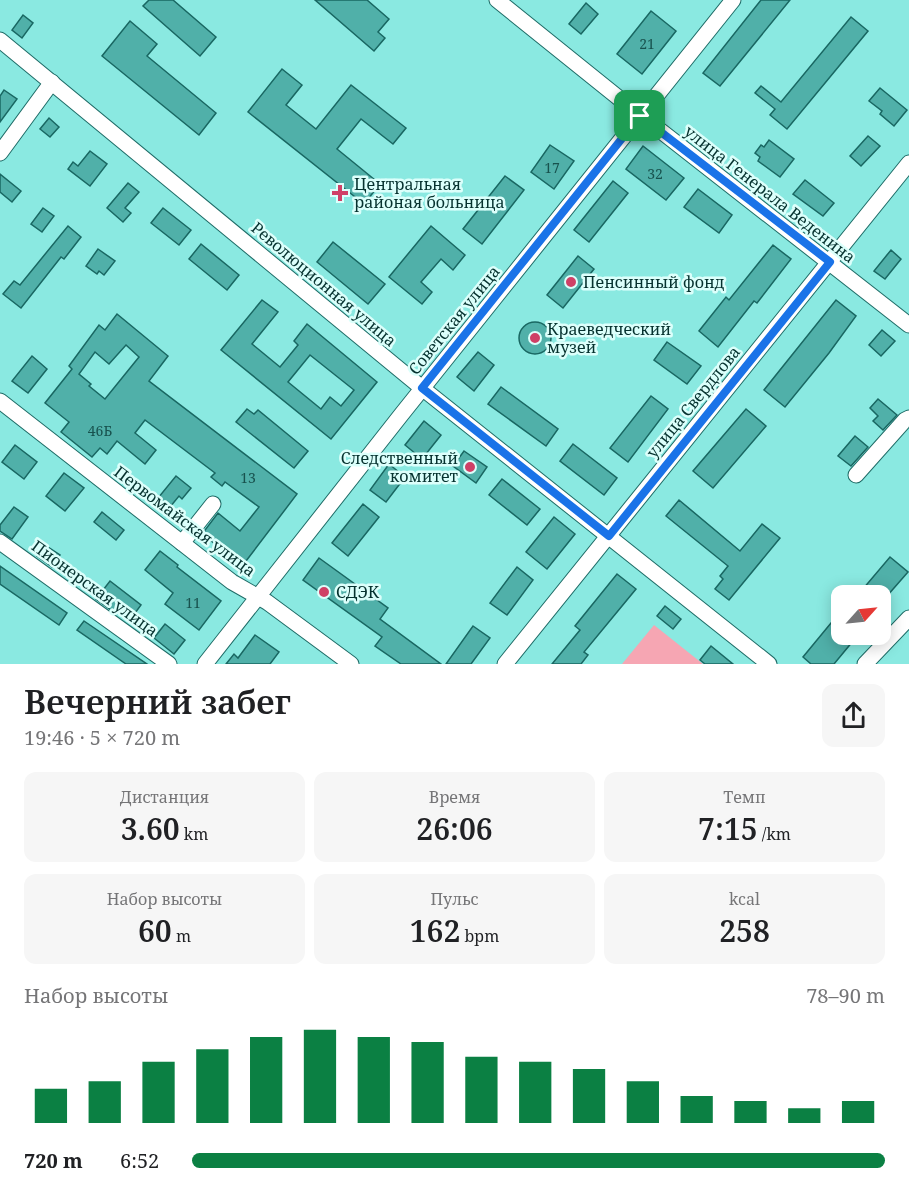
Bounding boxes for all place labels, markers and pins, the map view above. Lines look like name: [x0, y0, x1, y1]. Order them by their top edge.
pin: [614, 90, 665, 141]
place label: Центральная районая больница: [354, 173, 505, 213]
marker: Центральная районая больница: [331, 184, 349, 202]
place label: Пенсинный фонд: [583, 271, 725, 293]
marker: Пенсинный фонд: [564, 275, 578, 289]
place label: Краеведческий музей: [547, 318, 671, 358]
marker: Краеведческий музей: [528, 331, 542, 345]
place label: Следственный комитет: [341, 447, 459, 487]
marker: Следственный комитет: [463, 460, 477, 474]
place label: СДЭК: [336, 581, 380, 603]
marker: СДЭК: [317, 585, 331, 599]

